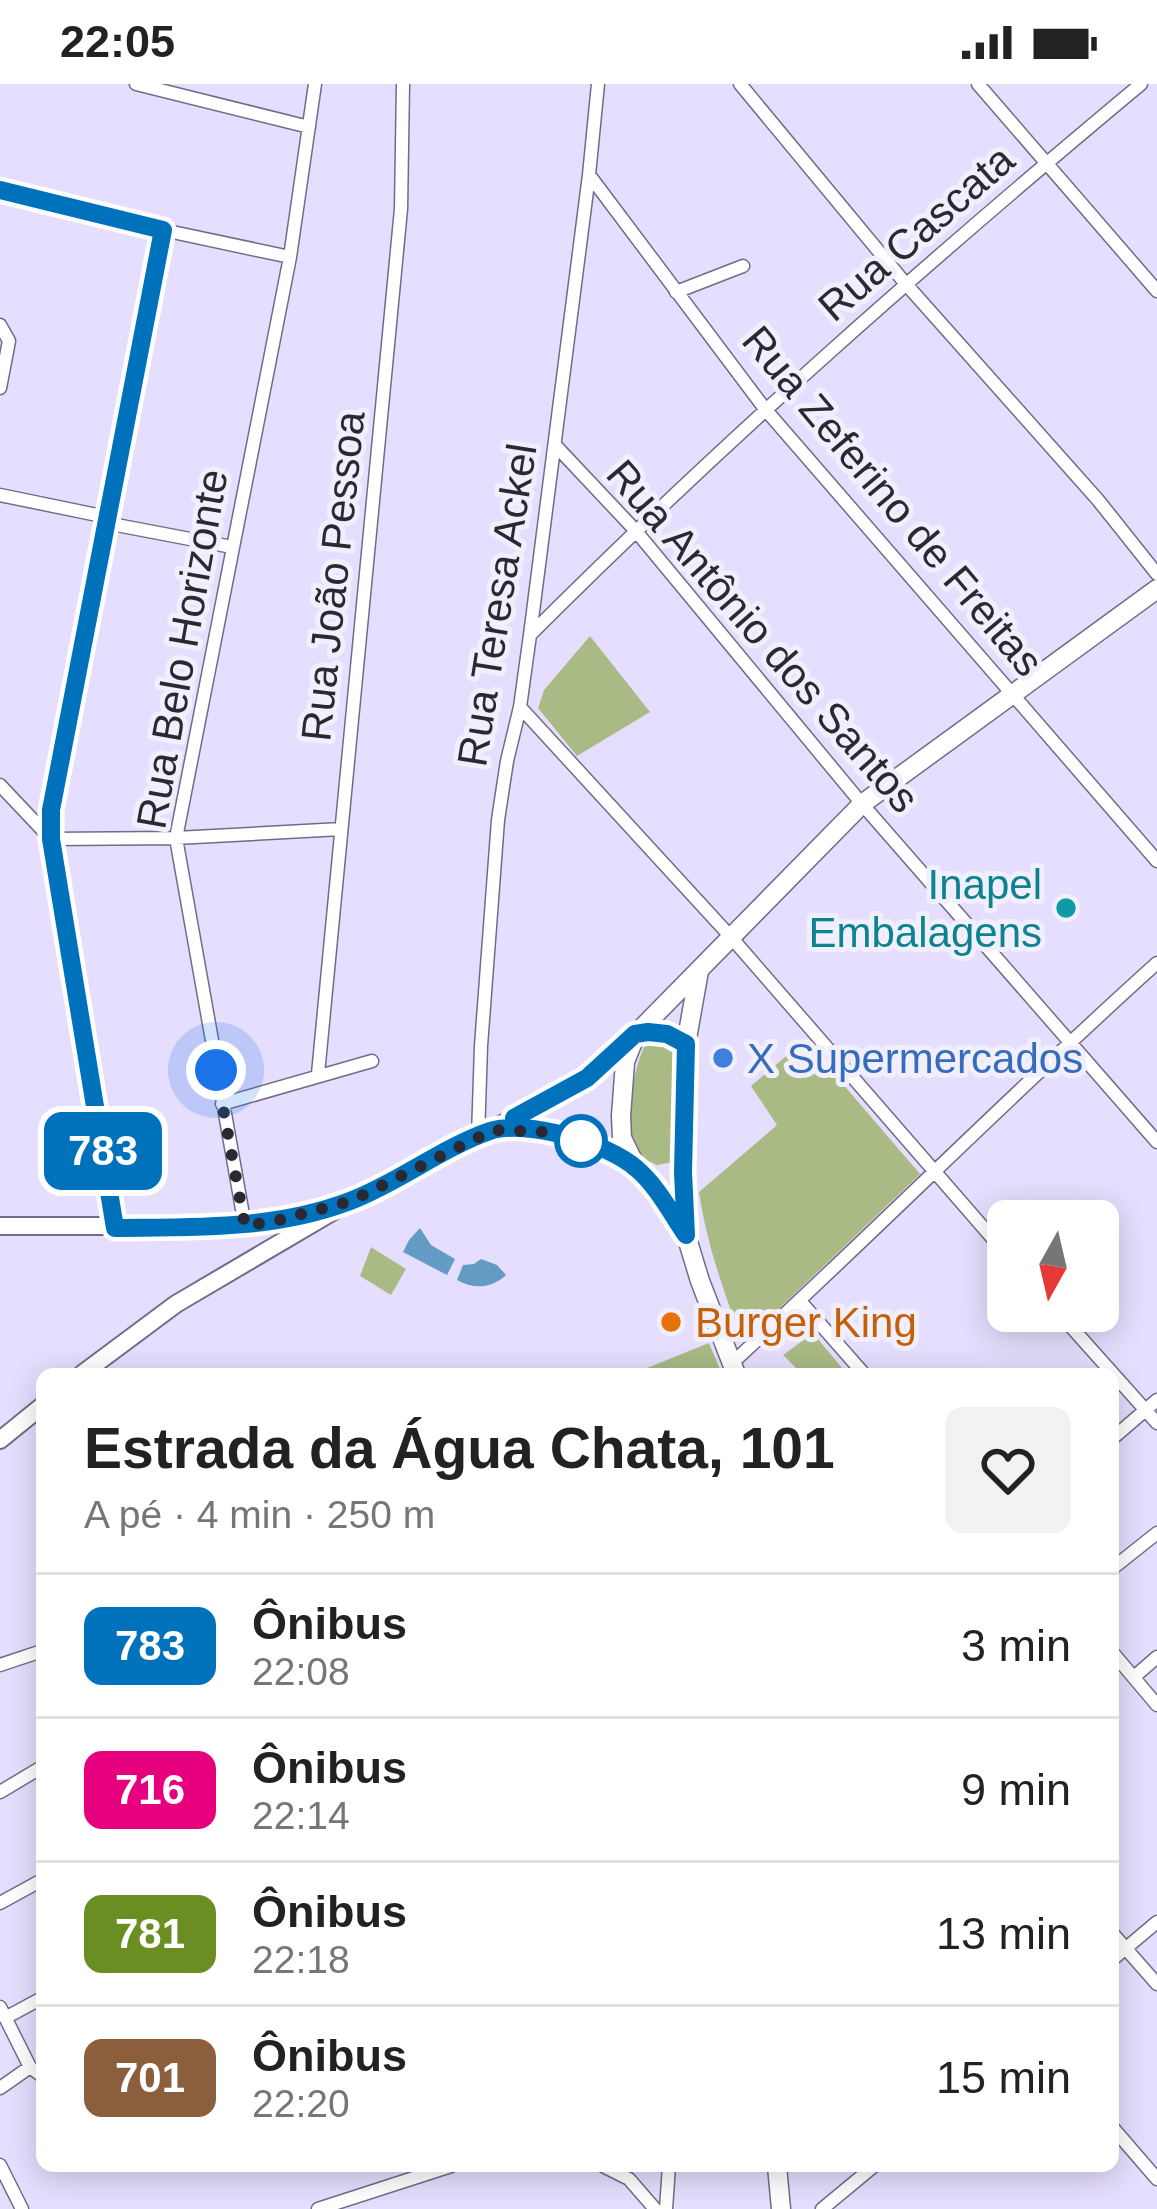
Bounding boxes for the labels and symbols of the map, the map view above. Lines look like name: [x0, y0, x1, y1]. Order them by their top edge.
street label: Rua Cascata: [809, 135, 1024, 330]
street label: Rua Zeferino de Freitas: [733, 317, 1053, 685]
street label: Rua João Pessoa: [292, 408, 374, 743]
street label: Rua Teresa Ackel: [448, 440, 546, 770]
street label: Rua Antônio dos Santos: [597, 451, 929, 821]
street label: Rua Belo Horizonte: [127, 466, 237, 832]
place label: Inapel Embalagens: [809, 861, 1042, 956]
marker: Inapel Embalagens: [1053, 895, 1079, 921]
place label: X Supermercados: [747, 1035, 1083, 1082]
your location: [186, 1040, 246, 1100]
marker: X Supermercados: [710, 1045, 736, 1071]
line badge: 783: [34, 1112, 172, 1190]
unlabelled marker: [556, 1116, 606, 1166]
north arrow: [987, 1200, 1119, 1332]
place label: Burger King: [695, 1299, 917, 1346]
marker: Burger King: [658, 1309, 684, 1335]

